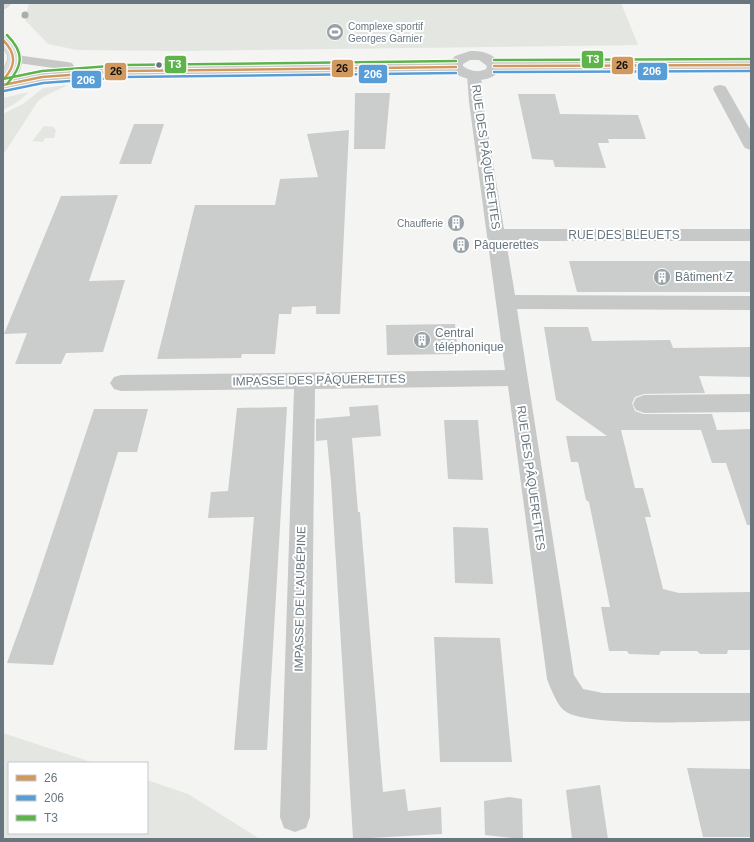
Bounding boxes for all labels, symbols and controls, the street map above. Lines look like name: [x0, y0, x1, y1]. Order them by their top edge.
place label: Complexe sportif Georges Garnier: [348, 21, 423, 44]
sports icon: Complexe sportif Georges Garnier: [325, 22, 345, 42]
line badge: T3: [581, 50, 604, 69]
text: T3: [587, 53, 599, 65]
line badge: T3: [164, 55, 187, 74]
line badge: 26: [611, 56, 634, 75]
text: T3: [169, 58, 181, 70]
line badge: 26: [331, 59, 354, 78]
text: 26: [616, 59, 628, 71]
unlabelled marker: [154, 60, 164, 70]
line badge: 26: [104, 62, 127, 81]
text: 26: [336, 62, 348, 74]
line badge: 206: [637, 62, 668, 81]
line badge: 206: [358, 64, 388, 84]
text: 26: [110, 65, 122, 77]
text: 206: [643, 65, 661, 77]
text: 206: [364, 68, 382, 80]
line badge: 206: [71, 70, 102, 89]
text: 206: [77, 74, 95, 86]
street label: RUE DES PÂQUERETTES: [469, 84, 504, 230]
building icon: Chaufferie: [446, 213, 466, 233]
place label: Chaufferie: [397, 218, 443, 229]
street label: RUE DES BLEUETS: [568, 228, 680, 242]
building icon: Pâquerettes: [451, 235, 471, 255]
place label: Pâquerettes: [474, 238, 539, 252]
building icon: Bâtiment Z: [652, 267, 672, 287]
place label: Bâtiment Z: [675, 270, 733, 284]
place label: Central téléphonique: [435, 326, 504, 354]
building icon: Central téléphonique: [412, 330, 432, 350]
street label: IMPASSE DES PÂQUERETTES: [232, 370, 406, 389]
street label: RUE DES PÂQUERETTES: [514, 405, 549, 551]
street label: IMPASSE DE L'AUBÉPINE: [291, 526, 308, 672]
legend: [8, 762, 148, 834]
text: 26: [44, 771, 58, 785]
text: 206: [44, 791, 64, 805]
text: T3: [44, 811, 58, 825]

